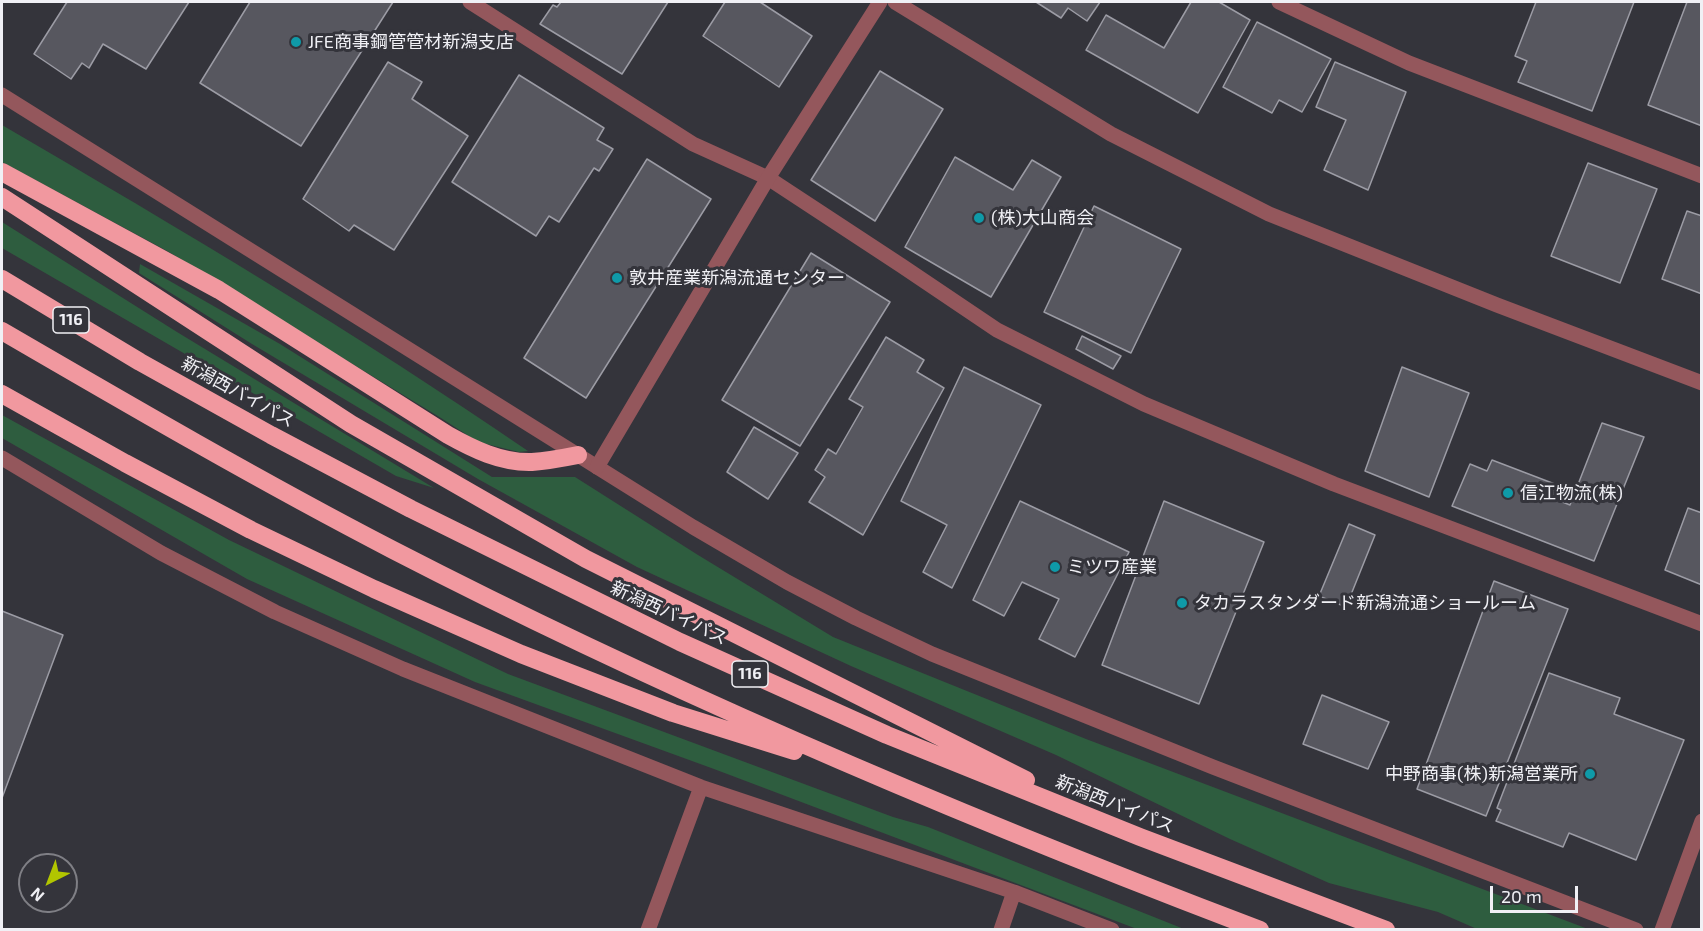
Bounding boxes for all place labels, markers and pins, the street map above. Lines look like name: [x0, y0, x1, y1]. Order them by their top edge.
place label: JFE商事鋼管管材新潟支店: [308, 31, 514, 53]
marker: JFE商事鋼管管材新潟支店: [289, 35, 303, 49]
place label: (株)大山商会: [991, 207, 1094, 229]
marker: (株)大山商会: [972, 211, 986, 225]
place label: 敦井産業新潟流通センター: [629, 267, 845, 289]
marker: 敦井産業新潟流通センター: [610, 271, 624, 285]
place label: 信江物流(株): [1520, 482, 1623, 504]
marker: 信江物流(株): [1501, 486, 1515, 500]
place label: ミツワ産業: [1067, 556, 1157, 578]
marker: ミツワ産業: [1048, 560, 1062, 574]
place label: タカラスタンダード新潟流通ショールーム: [1194, 592, 1536, 614]
marker: タカラスタンダード新潟流通ショールーム: [1175, 596, 1189, 610]
place label: 中野商事(株)新潟営業所: [1385, 763, 1578, 785]
marker: 中野商事(株)新潟営業所: [1583, 767, 1597, 781]

